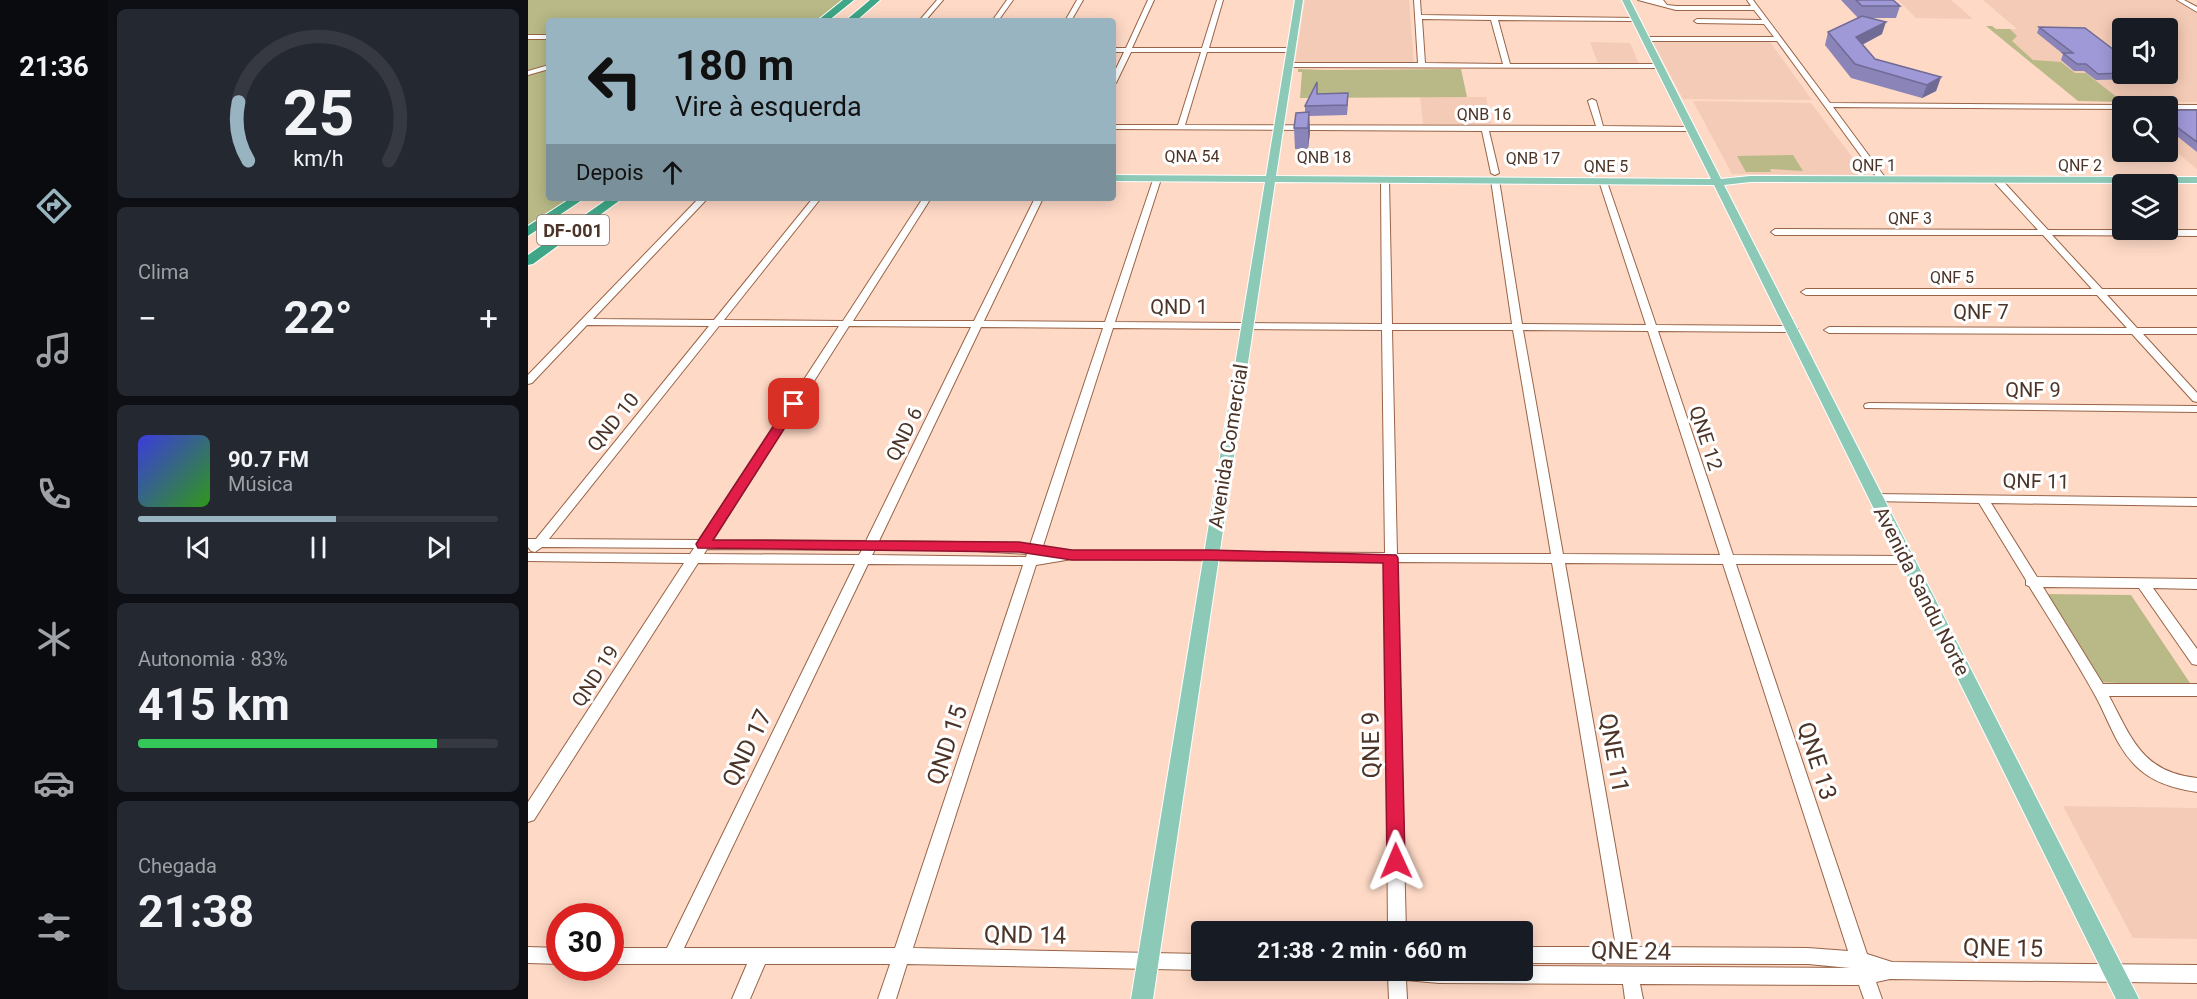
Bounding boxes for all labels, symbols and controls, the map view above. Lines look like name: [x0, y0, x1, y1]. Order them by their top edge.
map controls: [2112, 18, 2178, 240]
button: sound: [2112, 18, 2178, 84]
text: 180 m: [675, 41, 794, 90]
icon: left: [576, 42, 654, 120]
text: 21:36: [19, 51, 89, 83]
text: 25: [282, 77, 354, 150]
text: Vire à esquerda: [675, 91, 862, 123]
button: search: [2112, 96, 2178, 162]
street label: QNB 16: [1457, 105, 1511, 124]
text: km/h: [293, 146, 343, 171]
street label: QNA 54: [1165, 147, 1219, 166]
street label: QNB 18: [1297, 148, 1351, 167]
street label: QNB 17: [1506, 149, 1560, 168]
icon: ahead: [656, 156, 689, 189]
street label: QNF 1: [1852, 156, 1896, 175]
street label: QNF 2: [2058, 156, 2102, 175]
street label: QNE 5: [1584, 157, 1628, 176]
text: Depois: [576, 160, 644, 185]
button: layers: [2112, 174, 2178, 240]
icon: directions: [33, 185, 75, 227]
street label: QNF 3: [1888, 209, 1932, 228]
road number: DF-001: [537, 215, 609, 245]
text: Clima: [138, 260, 189, 284]
street label: QNF 5: [1930, 268, 1974, 287]
text: 22°: [283, 291, 353, 344]
street label: QND 1: [1150, 295, 1208, 319]
text: −: [138, 299, 157, 338]
text: +: [479, 299, 498, 338]
street label: QNF 7: [1953, 300, 2009, 324]
icon: music: [33, 329, 75, 371]
street label: Avenida Comercial: [1203, 362, 1253, 530]
pin: [768, 378, 819, 429]
street label: QNF 9: [2005, 378, 2061, 402]
icon: arrive: [777, 387, 810, 420]
street label: QND 10: [582, 388, 644, 456]
street label: QND 6: [881, 403, 927, 465]
street label: QNE 12: [1684, 403, 1728, 473]
text: 90.7 FM: [228, 447, 309, 472]
street label: QNF 11: [2003, 468, 2069, 494]
text: Música: [228, 472, 293, 496]
icon: phone: [33, 473, 75, 515]
street label: Avenida Sandu Norte: [1869, 502, 1975, 680]
icon: previous: [182, 531, 215, 564]
icon: pause: [302, 531, 335, 564]
icon: next: [422, 531, 455, 564]
icon: climate: [33, 618, 75, 660]
street label: QND 19: [566, 641, 624, 711]
text: Autonomia · 83%: [138, 647, 288, 671]
text: 415 km: [138, 678, 290, 731]
street label: QND 15: [921, 702, 973, 788]
street label: QND 17: [716, 705, 778, 791]
street label: QNE 9: [1356, 711, 1386, 779]
street label: QNE 11: [1593, 711, 1635, 795]
street label: QNE 13: [1791, 719, 1843, 803]
icon: car: [33, 762, 75, 804]
position arrow: [1364, 829, 1428, 893]
text: Chegada: [138, 854, 217, 878]
text: 21:38: [138, 885, 254, 938]
speed limit sign: 30: [546, 903, 624, 981]
icon: filters: [33, 906, 75, 948]
street label: QND 14: [984, 920, 1066, 950]
street label: QNE 15: [1963, 933, 2043, 963]
street label: QNE 24: [1591, 936, 1671, 966]
text: 21:38 · 2 min · 660 m: [1257, 938, 1467, 963]

